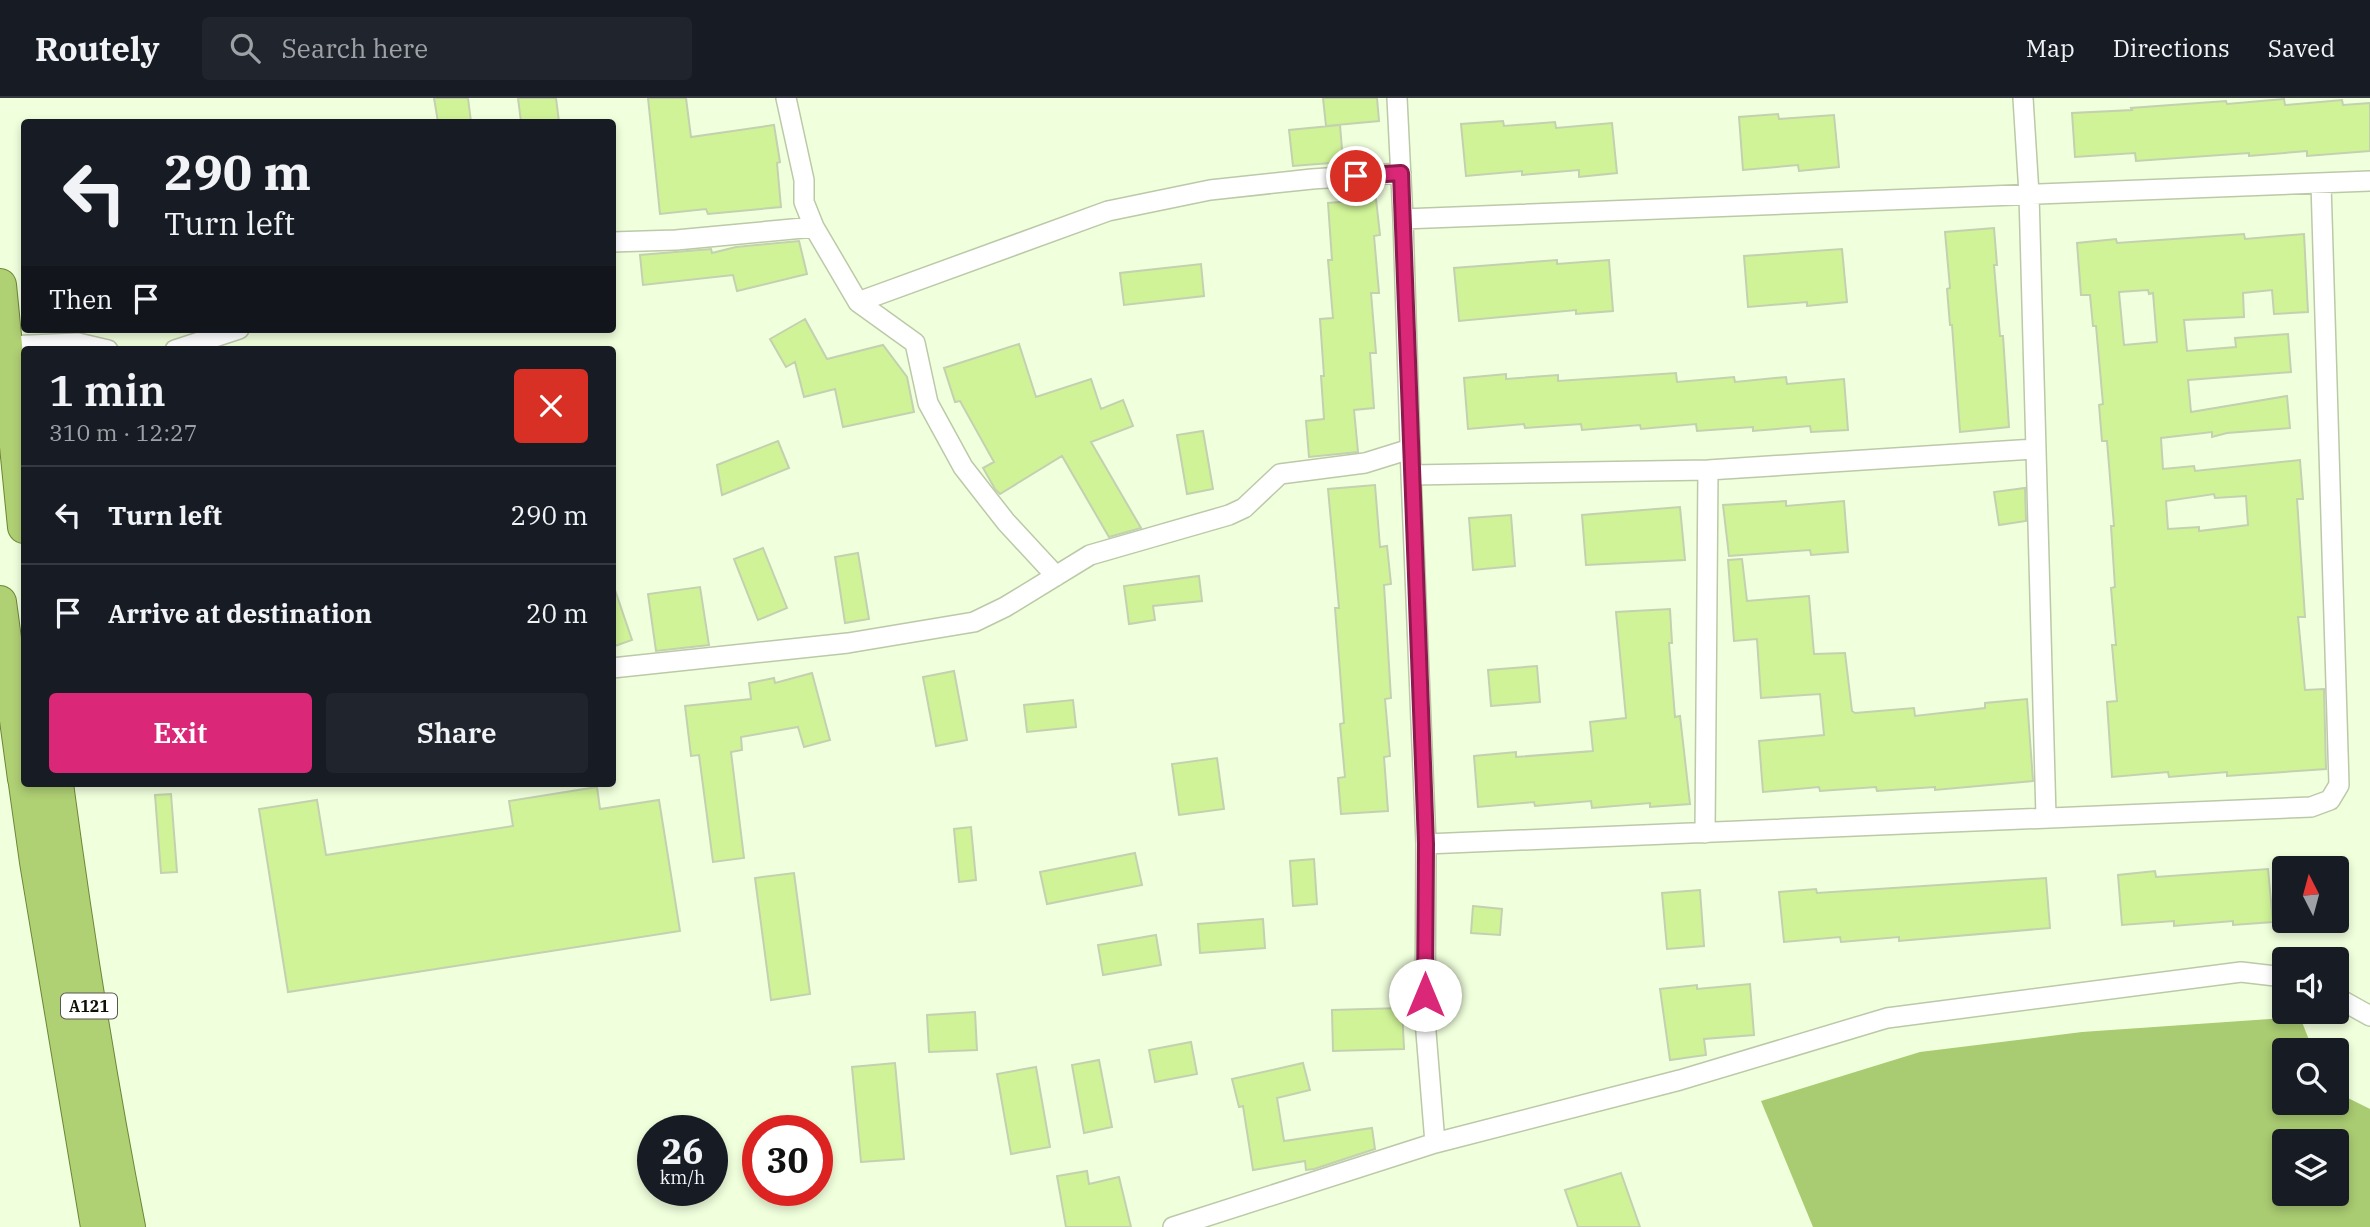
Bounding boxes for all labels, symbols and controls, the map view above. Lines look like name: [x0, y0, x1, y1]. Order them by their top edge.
search box: [202, 17, 692, 80]
text: Routely: [35, 27, 160, 70]
icon: search: [226, 29, 264, 67]
text: Search here: [282, 31, 428, 65]
text: Map: [2026, 32, 2075, 64]
text: Directions: [2113, 32, 2230, 64]
text: Saved: [2268, 32, 2335, 64]
text: 290 m: [164, 140, 311, 203]
pin: [1326, 146, 1386, 206]
icon: left: [49, 147, 140, 238]
icon: arrive: [1337, 157, 1375, 195]
text: Turn left: [164, 202, 295, 244]
icon: arrive: [127, 280, 165, 318]
text: Then: [49, 282, 113, 316]
text: 1 min: [49, 363, 166, 418]
button: close: [514, 369, 588, 443]
text: 310 m · 12:27: [49, 417, 198, 447]
icon: left: [49, 496, 87, 534]
text: Turn left: [108, 498, 222, 532]
text: 290 m: [510, 498, 588, 532]
icon: arrive: [49, 594, 87, 632]
text: Arrive at destination: [108, 596, 372, 630]
text: 20 m: [526, 596, 588, 630]
button: Exit: [49, 693, 312, 773]
button: Share: [326, 693, 588, 773]
north arrow: [2272, 856, 2348, 933]
map controls: [2272, 856, 2349, 1206]
button: sound: [2272, 947, 2349, 1024]
position arrow: [1388, 958, 1462, 1032]
road number: A121: [61, 994, 117, 1018]
button: search: [2272, 1038, 2349, 1115]
speed limit sign: 30: [742, 1115, 833, 1206]
text: 26: [661, 1128, 704, 1174]
button: layers: [2272, 1129, 2349, 1206]
text: km/h: [660, 1166, 705, 1189]

